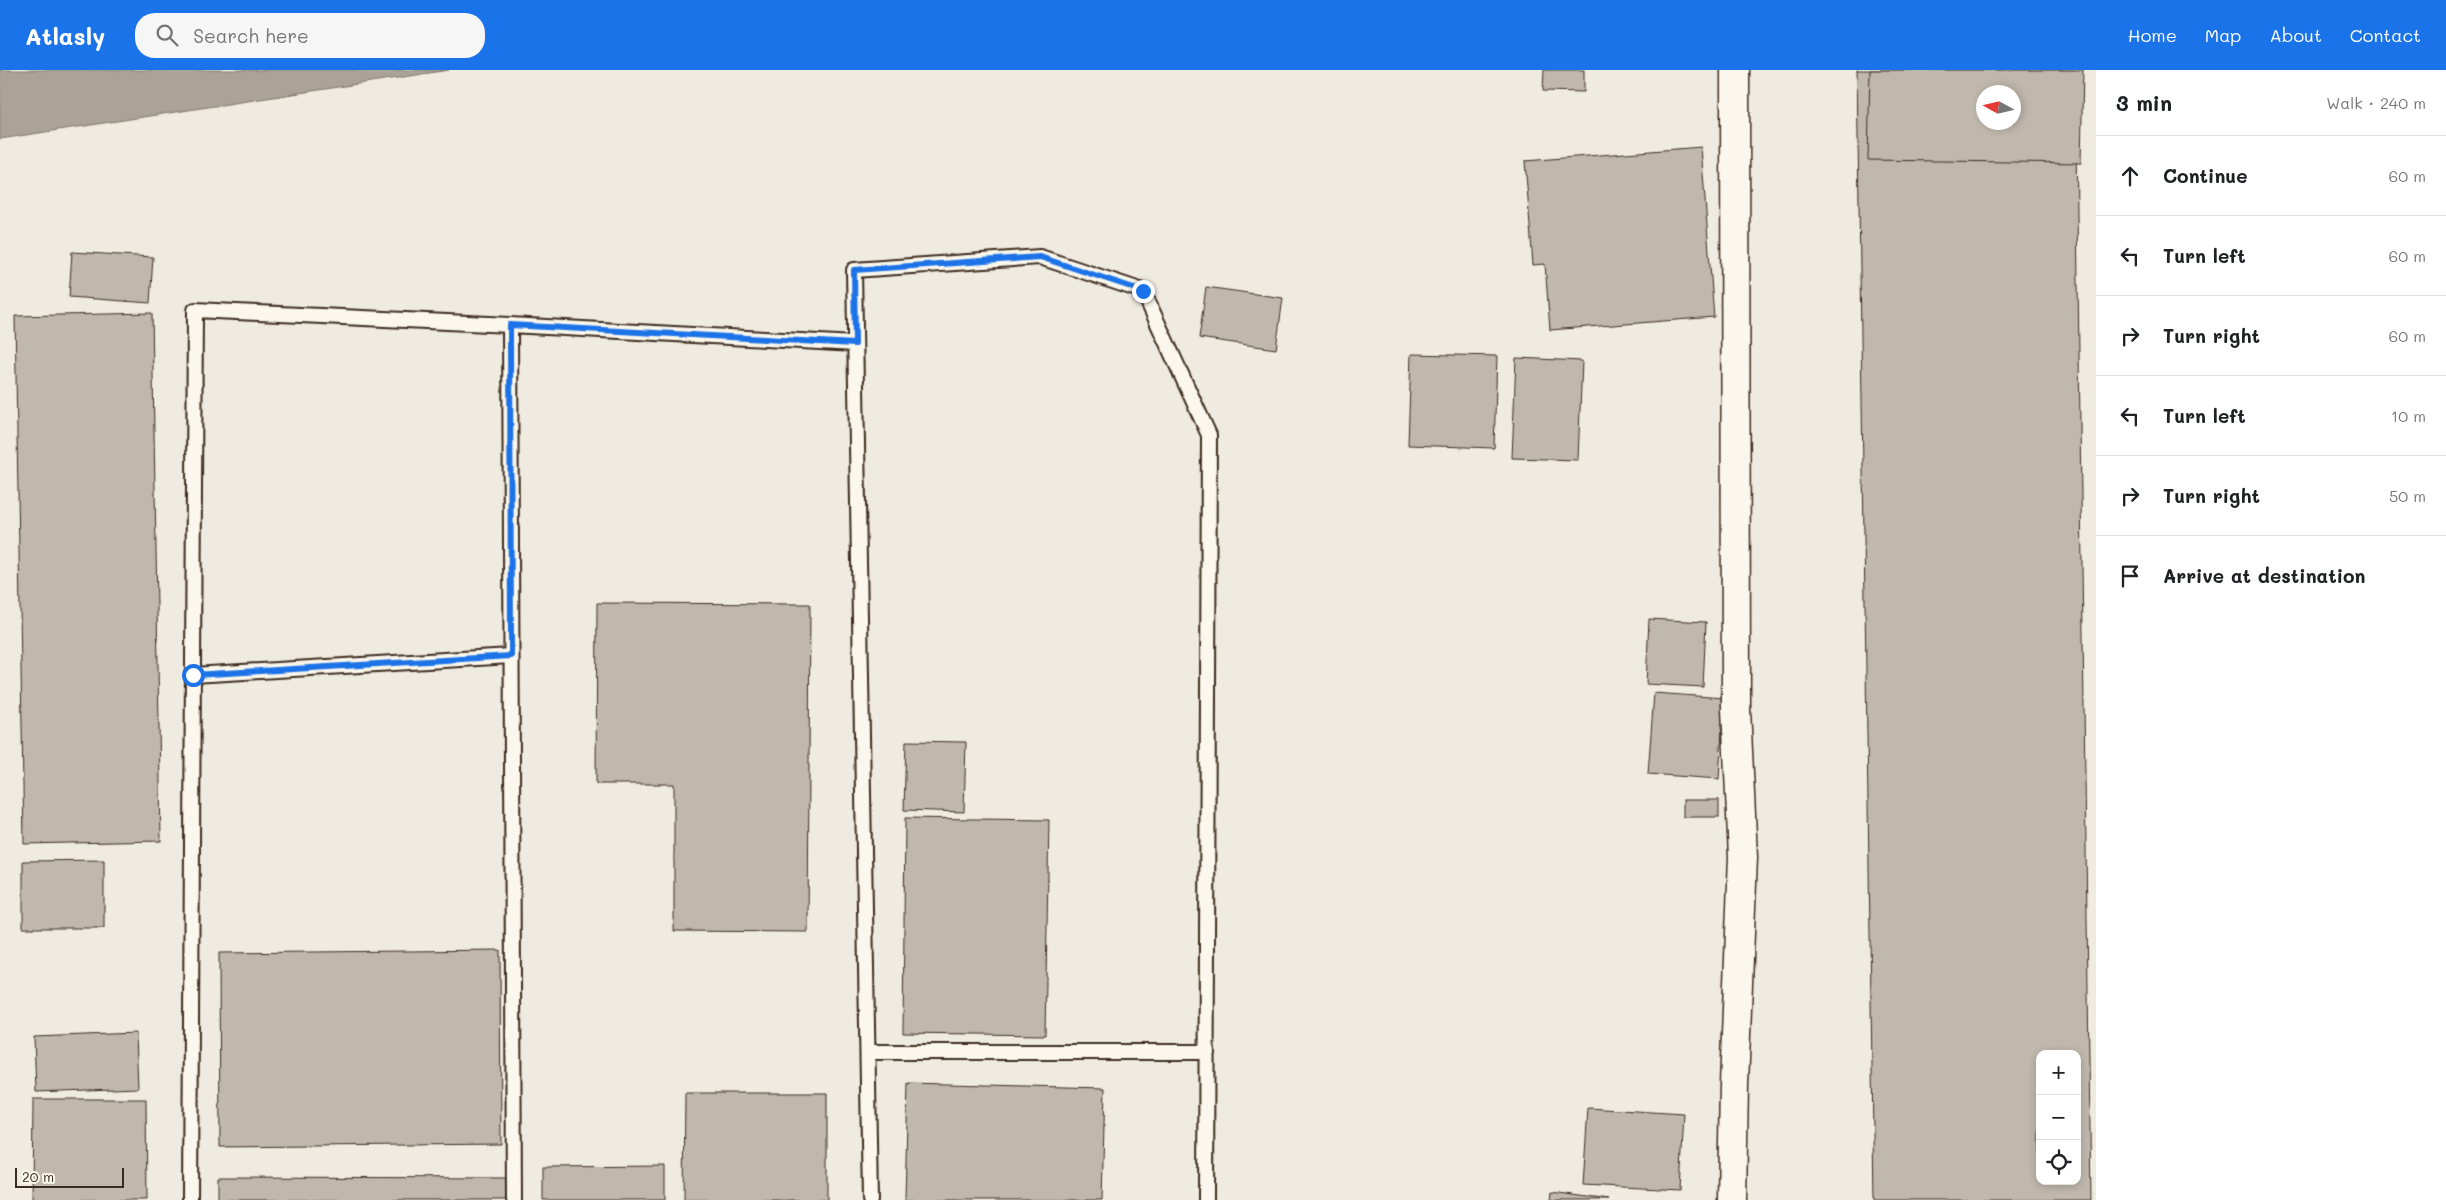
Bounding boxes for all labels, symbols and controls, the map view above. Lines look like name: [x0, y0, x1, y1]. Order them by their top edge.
search box: [135, 13, 485, 58]
text: Atlasly: [25, 20, 105, 51]
icon: search: [153, 21, 181, 49]
text: Search here: [193, 23, 309, 48]
text: Home: [2128, 23, 2177, 47]
text: Map: [2205, 23, 2241, 47]
text: About: [2269, 23, 2322, 47]
text: Contact: [2350, 23, 2421, 47]
north arrow: [1976, 85, 2021, 130]
text: 3 min: [2116, 89, 2172, 116]
text: Walk · 240 m: [2326, 92, 2426, 113]
icon: ahead: [2116, 162, 2144, 190]
text: Continue: [2163, 163, 2248, 188]
text: 60 m: [2389, 165, 2426, 186]
icon: left: [2116, 242, 2144, 270]
text: Turn left: [2163, 243, 2246, 268]
text: 60 m: [2389, 245, 2426, 266]
route end: [1132, 280, 1155, 303]
icon: right: [2116, 322, 2144, 350]
text: Turn right: [2163, 323, 2260, 348]
text: 60 m: [2389, 325, 2426, 346]
icon: left: [2116, 402, 2144, 430]
text: Turn left: [2163, 403, 2246, 428]
text: 10 m: [2391, 405, 2426, 426]
icon: right: [2116, 482, 2144, 510]
text: Turn right: [2163, 483, 2260, 508]
text: 50 m: [2389, 485, 2426, 506]
icon: arrive: [2116, 562, 2144, 590]
text: Arrive at destination: [2163, 563, 2366, 588]
route start: [182, 664, 205, 687]
map controls: [2036, 1050, 2081, 1185]
button: +: [2036, 1050, 2081, 1095]
button: −: [2036, 1095, 2081, 1140]
button: locate: [2036, 1140, 2081, 1185]
scale bar: [15, 1165, 124, 1188]
text: 20 m: [22, 1167, 54, 1186]

